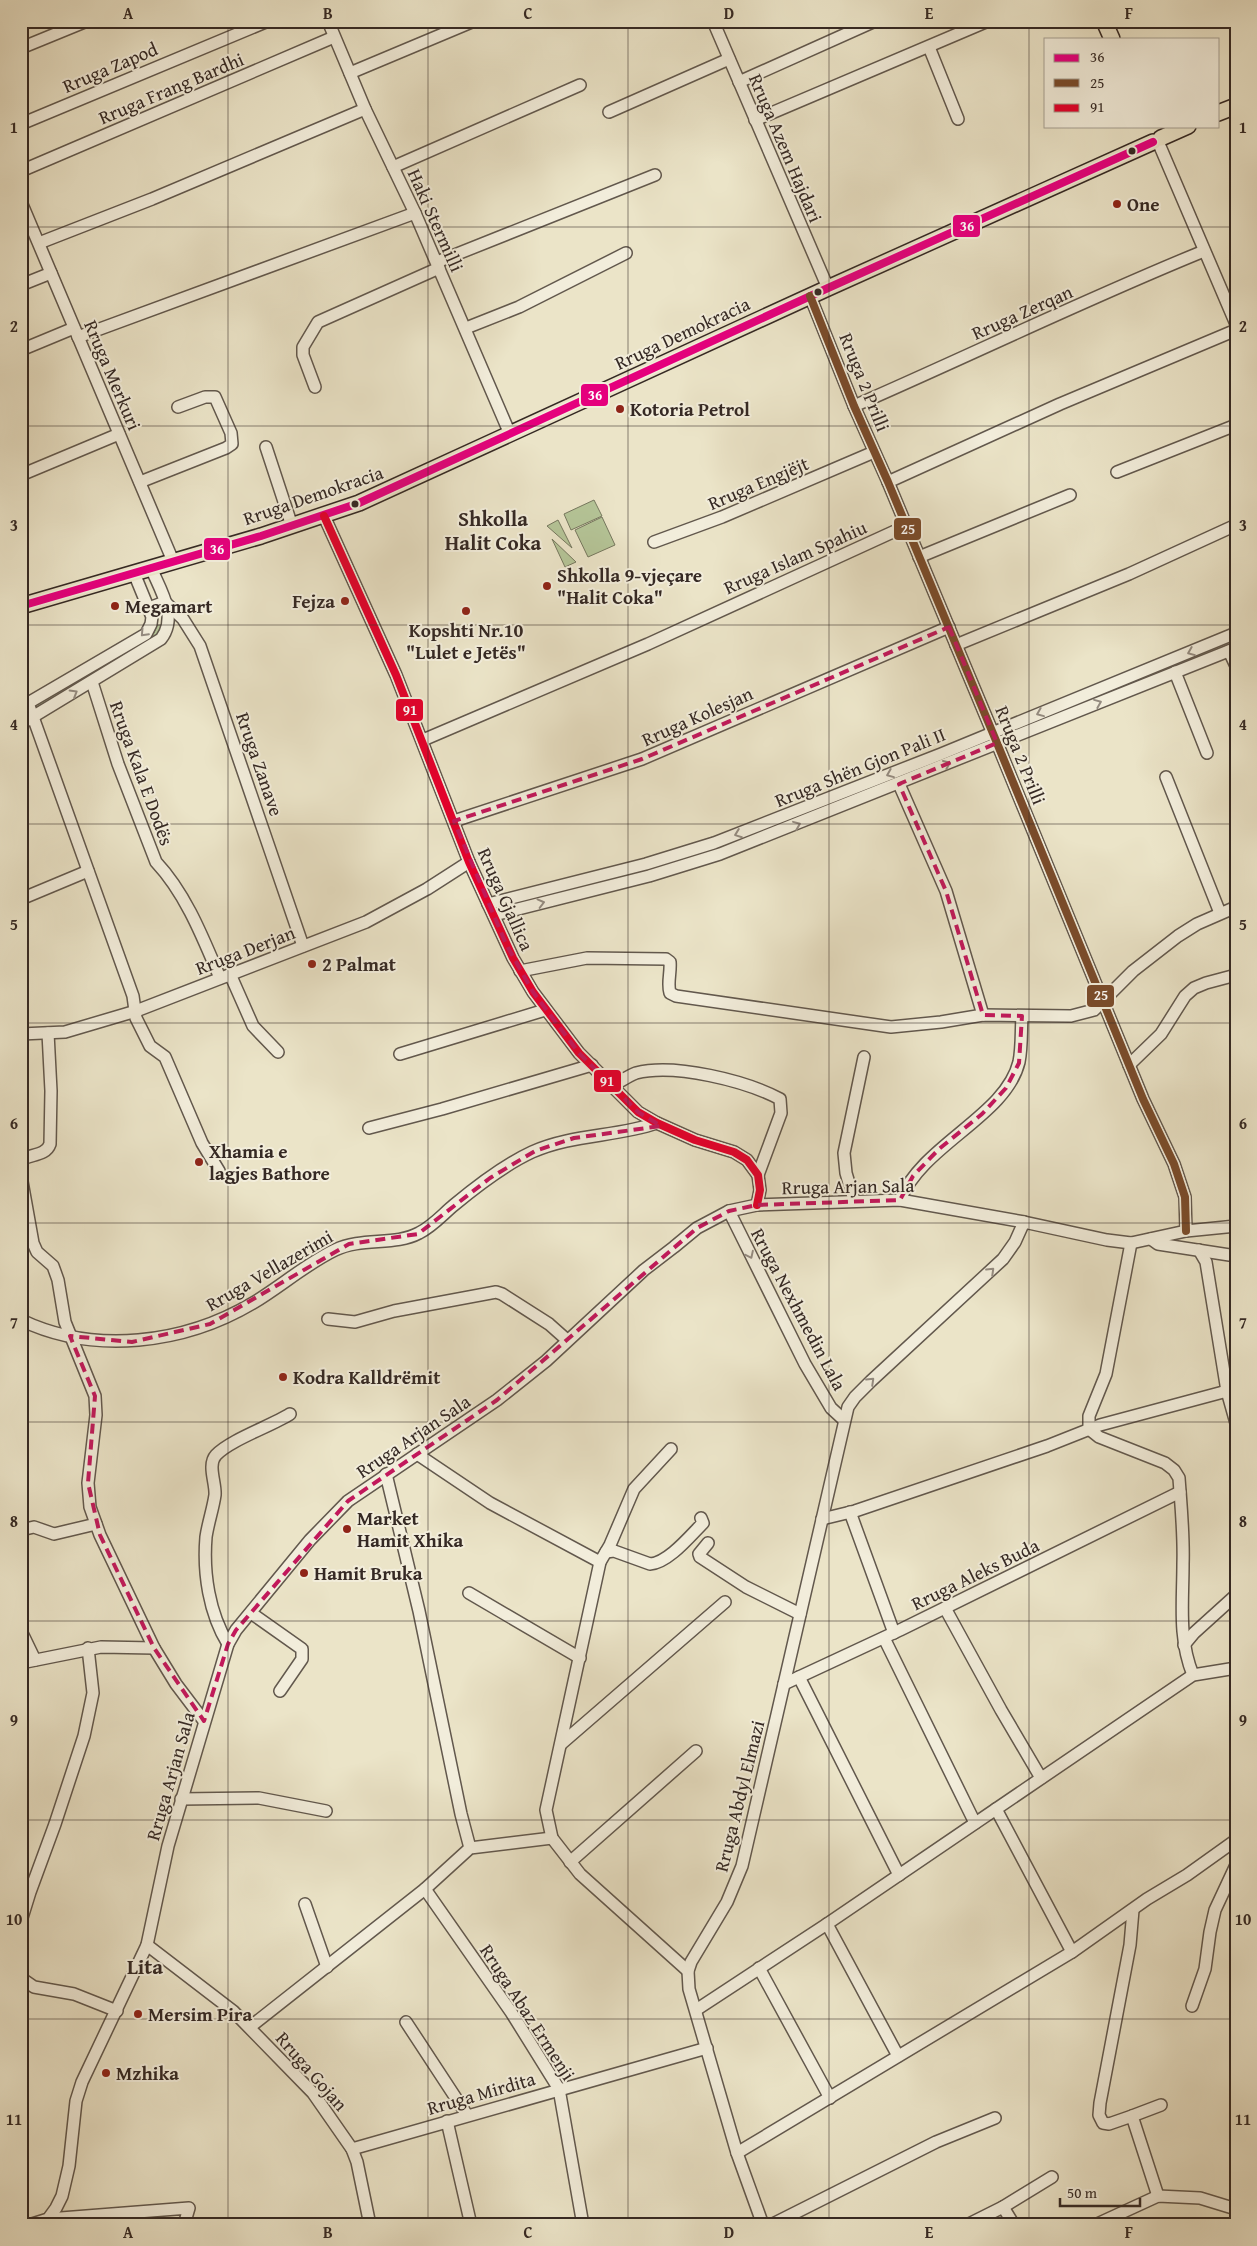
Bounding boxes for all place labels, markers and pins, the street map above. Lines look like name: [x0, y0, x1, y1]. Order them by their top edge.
unlabelled marker: [1127, 146, 1137, 156]
place label: One: [1127, 190, 1160, 218]
marker: One: [1111, 198, 1123, 210]
unlabelled marker: [813, 287, 823, 297]
place label: Kotoria Petrol: [630, 395, 750, 423]
marker: Kotoria Petrol: [614, 403, 626, 415]
unlabelled marker: [350, 499, 360, 509]
place label: Shkolla 9-vjeçare "Halit Coka": [557, 561, 702, 611]
marker: Shkolla 9-vjeçare "Halit Coka": [541, 580, 553, 592]
place label: Fejza: [292, 587, 335, 615]
place label: Megamart: [125, 592, 213, 620]
marker: Fejza: [339, 595, 351, 607]
marker: Megamart: [109, 600, 121, 612]
marker: Kopshti Nr.10 "Lulet e Jetës": [460, 605, 472, 617]
place label: Kopshti Nr.10 "Lulet e Jetës": [406, 616, 526, 666]
place label: 2 Palmat: [322, 950, 397, 978]
marker: 2 Palmat: [306, 958, 318, 970]
place label: Xhamia e lagjes Bathore: [209, 1137, 330, 1187]
marker: Xhamia e lagjes Bathore: [193, 1156, 205, 1168]
place label: Kodra Kalldrëmit: [293, 1363, 441, 1391]
marker: Kodra Kalldrëmit: [277, 1371, 289, 1383]
place label: Market Hamit Xhika: [357, 1504, 463, 1554]
marker: Market Hamit Xhika: [341, 1523, 353, 1535]
place label: Hamit Bruka: [314, 1559, 423, 1587]
marker: Hamit Bruka: [298, 1567, 310, 1579]
place label: Mersim Pira: [148, 2000, 252, 2028]
marker: Mersim Pira: [132, 2008, 144, 2020]
place label: Mzhika: [116, 2059, 179, 2087]
marker: Mzhika: [100, 2067, 112, 2079]

